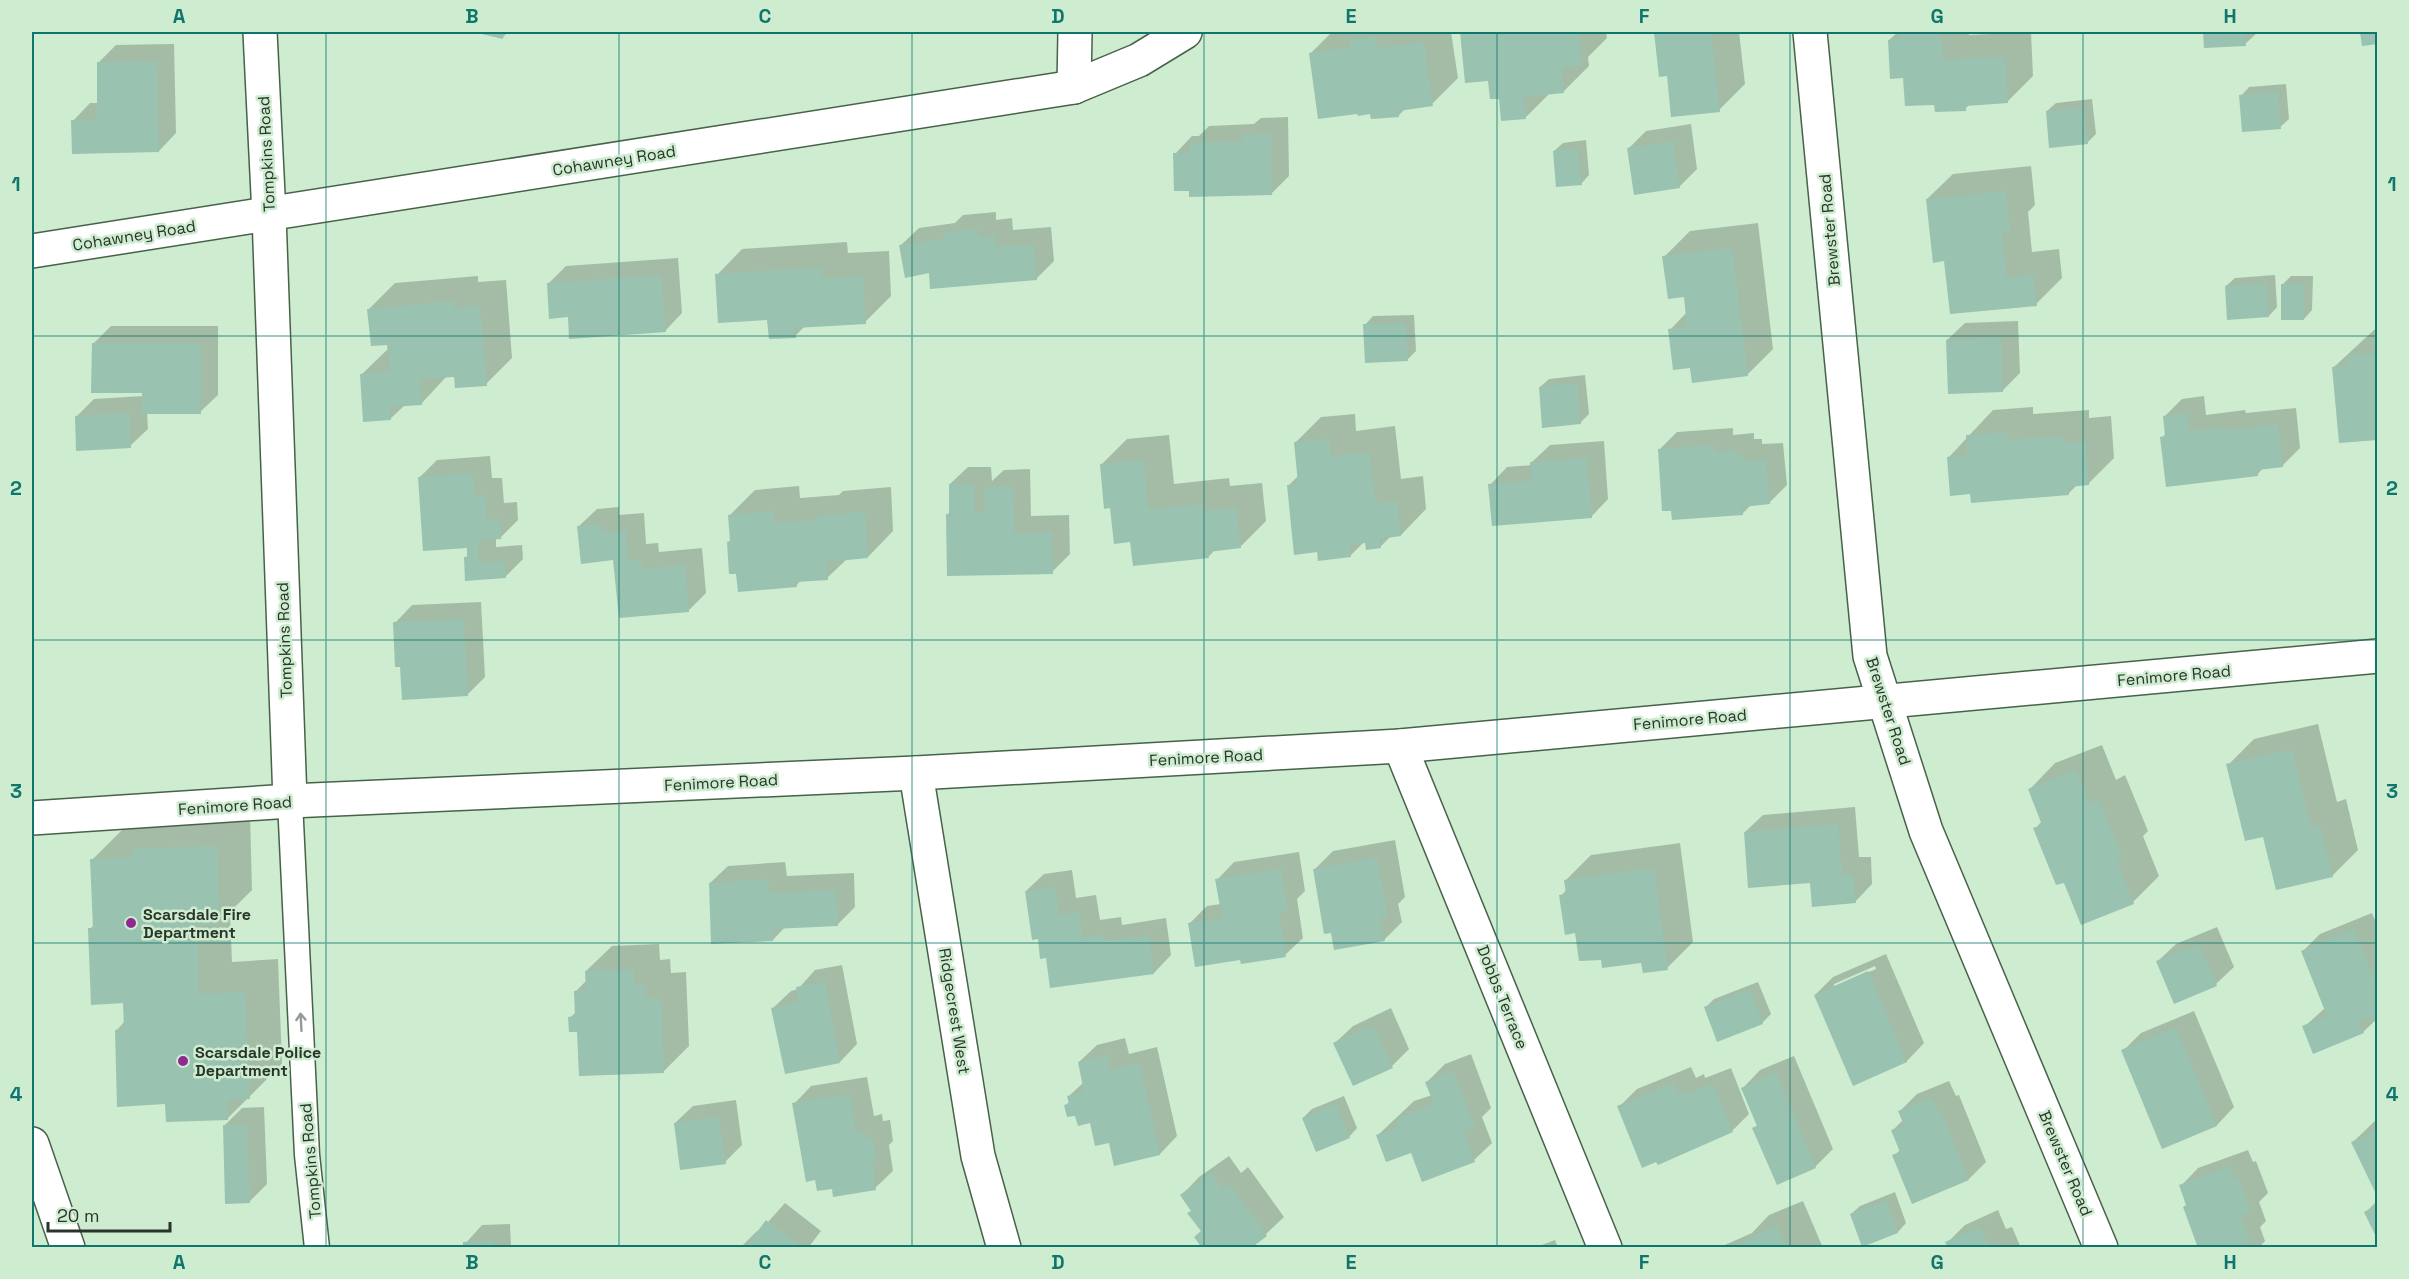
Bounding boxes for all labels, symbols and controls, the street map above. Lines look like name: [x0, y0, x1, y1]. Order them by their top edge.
text: A: [173, 3, 186, 29]
text: B: [465, 3, 479, 29]
text: C: [759, 3, 772, 29]
text: D: [1051, 3, 1065, 29]
text: E: [1345, 3, 1357, 29]
text: F: [1639, 3, 1650, 29]
text: G: [1930, 3, 1944, 29]
text: H: [2223, 3, 2237, 29]
street label: Tompkins Road: [253, 96, 280, 212]
street label: Cohawney Road: [551, 140, 677, 181]
text: 1: [11, 171, 21, 197]
text: 1: [2387, 171, 2397, 197]
street label: Brewster Road: [1814, 173, 1845, 287]
street label: Cohawney Road: [71, 215, 197, 256]
text: 2: [10, 475, 22, 501]
text: 2: [2386, 475, 2398, 501]
street label: Tompkins Road: [272, 582, 297, 698]
street label: Brewster Road: [1861, 654, 1916, 768]
street label: Fenimore Road: [2116, 660, 2232, 691]
street label: Fenimore Road: [1632, 704, 1748, 735]
street label: Fenimore Road: [1149, 744, 1263, 771]
street label: Fenimore Road: [664, 769, 778, 796]
text: 3: [10, 778, 22, 804]
text: 3: [2386, 778, 2398, 804]
street label: Fenimore Road: [177, 791, 293, 820]
place label: Scarsdale Fire Department: [143, 904, 251, 943]
marker: Scarsdale Fire Department: [124, 916, 138, 930]
street label: Dobbs Terrace: [1472, 942, 1533, 1052]
street label: Ridgecrest West: [934, 947, 975, 1076]
one-way arrow: [295, 1012, 306, 1032]
place label: Scarsdale Police Department: [195, 1042, 321, 1081]
marker: Scarsdale Police Department: [176, 1054, 190, 1068]
text: 4: [10, 1081, 23, 1107]
text: 4: [2386, 1081, 2399, 1107]
street label: Tompkins Road: [295, 1102, 326, 1220]
street label: Brewster Road: [2034, 1107, 2097, 1219]
scale bar: [48, 1195, 170, 1233]
text: 20 m: [57, 1204, 100, 1227]
text: A: [173, 1249, 186, 1275]
text: B: [465, 1249, 479, 1275]
text: C: [759, 1249, 772, 1275]
text: D: [1051, 1249, 1065, 1275]
text: E: [1345, 1249, 1357, 1275]
text: F: [1639, 1249, 1650, 1275]
text: G: [1930, 1249, 1944, 1275]
text: H: [2223, 1249, 2237, 1275]

